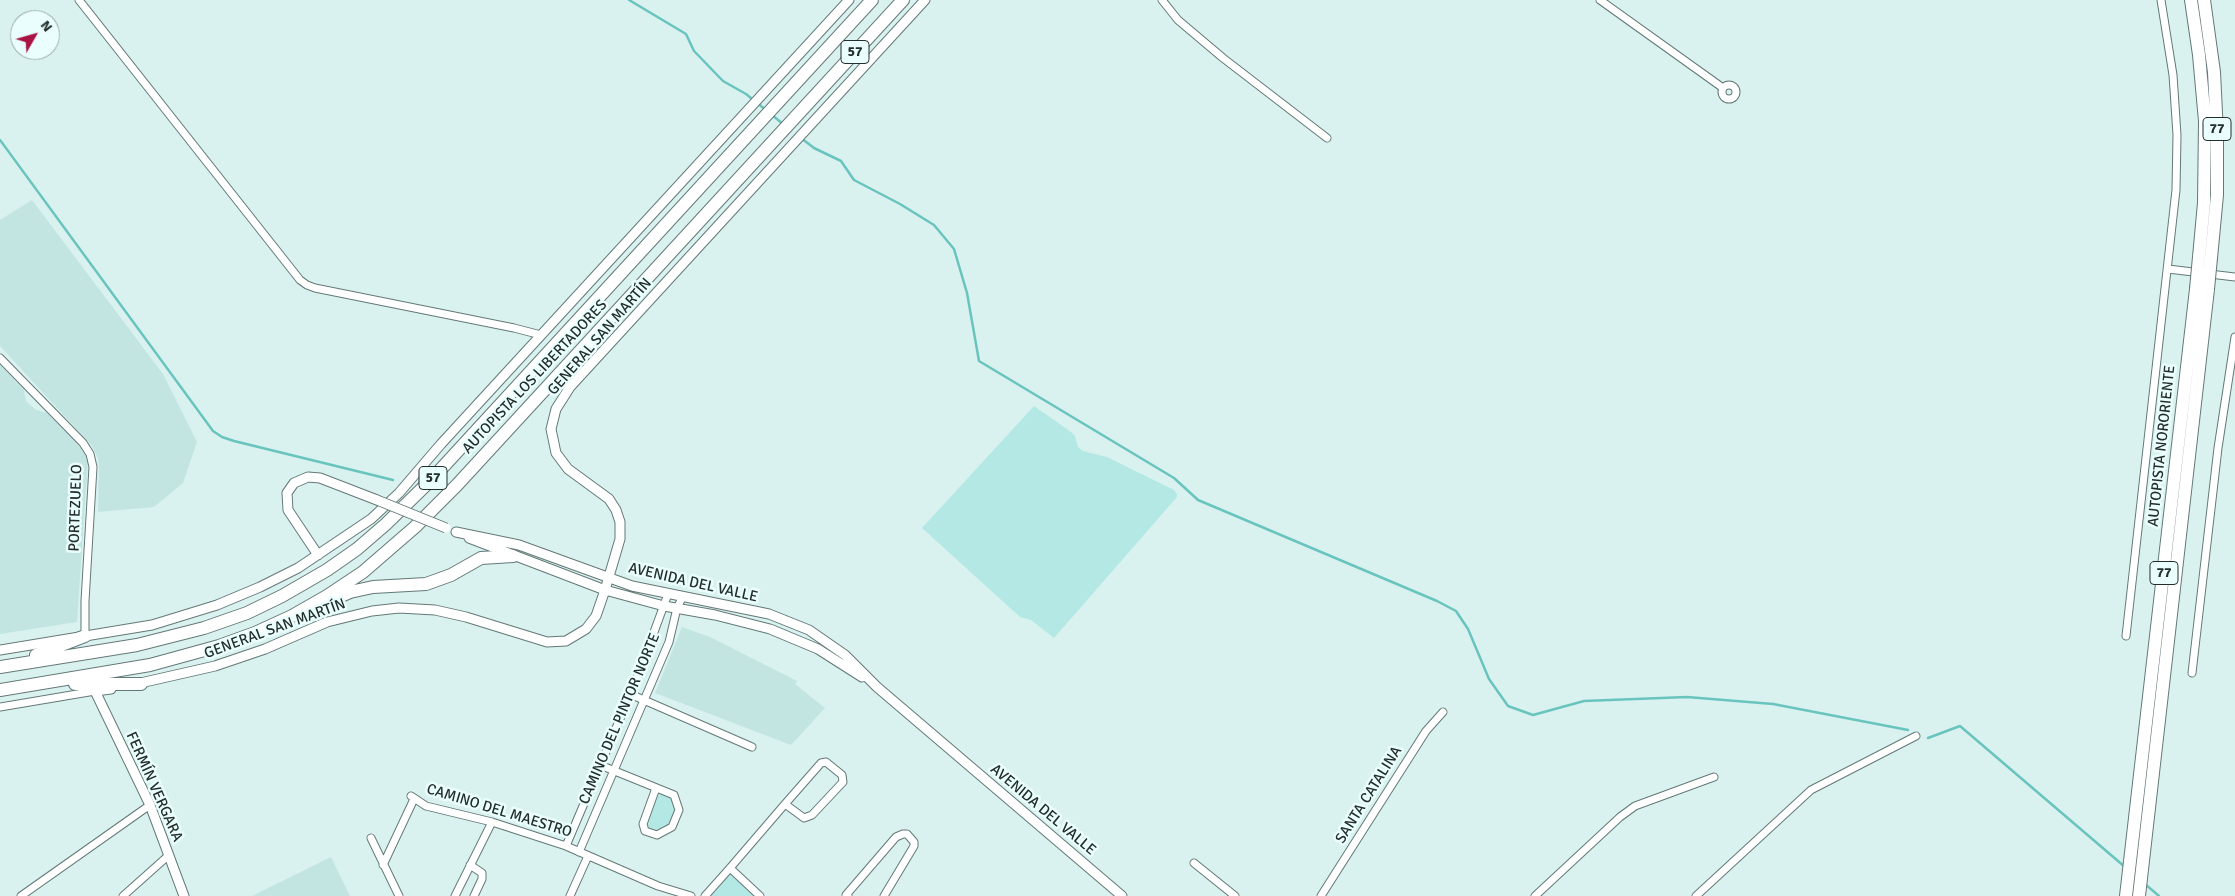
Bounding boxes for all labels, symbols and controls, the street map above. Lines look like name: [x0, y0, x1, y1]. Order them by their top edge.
north arrow: [10, 10, 60, 60]
text: N: [37, 17, 56, 35]
road number: 57: [841, 41, 869, 64]
road number: 77: [2203, 118, 2231, 140]
street label: GENERAL SAN MARTÍN: [544, 275, 656, 399]
street label: AUTOPISTA LOS LIBERTADORES: [459, 296, 611, 458]
street label: AUTOPISTA NORORIENTE: [2145, 364, 2179, 528]
street label: PORTEZUELO: [65, 464, 87, 552]
road number: 57: [419, 466, 447, 489]
street label: AVENIDA DEL VALLE: [627, 559, 759, 607]
road number: 77: [2150, 562, 2178, 584]
street label: GENERAL SAN MARTÍN: [202, 595, 348, 663]
street label: CAMINO DEL PINTOR NORTE: [576, 631, 664, 807]
street label: FERMÍN VERGARA: [122, 729, 186, 845]
street label: SANTA CATALINA: [1332, 743, 1406, 847]
street label: AVENIDA DEL VALLE: [987, 761, 1099, 859]
street label: CAMINO DEL MAESTRO: [424, 780, 574, 842]

